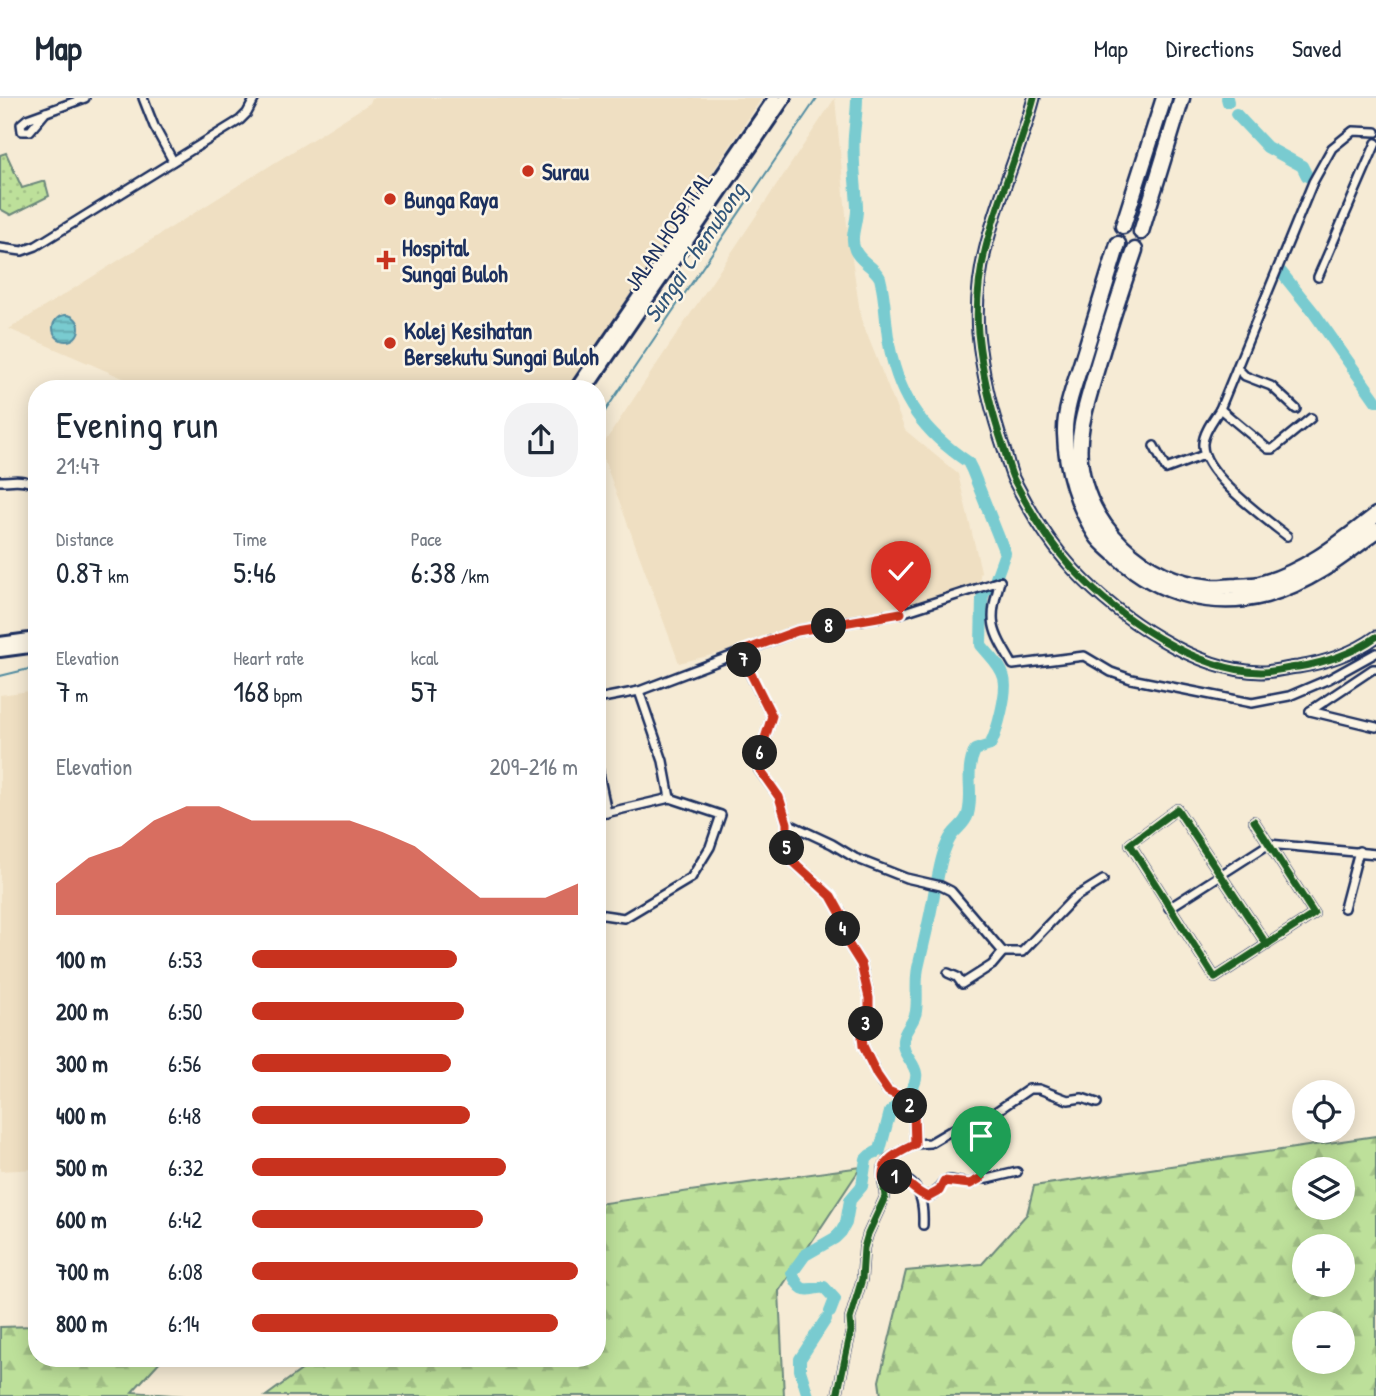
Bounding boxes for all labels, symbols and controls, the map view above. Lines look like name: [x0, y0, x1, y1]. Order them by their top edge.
text: Map: [35, 26, 82, 70]
text: Map: [1094, 32, 1128, 64]
text: Directions: [1166, 32, 1254, 64]
text: Saved: [1292, 32, 1341, 64]
place label: Surau: [542, 156, 590, 187]
marker: Surau: [520, 163, 536, 179]
street label: JALAN HOSPITAL: [617, 165, 719, 297]
water label: Sungai Chemubong: [635, 175, 754, 329]
place label: Bunga Raya: [404, 184, 498, 216]
marker: Bunga Raya: [382, 191, 398, 207]
place label: Hospital Sungai Buloh: [402, 232, 508, 290]
marker: Hospital Sungai Buloh: [376, 250, 396, 270]
place label: Kolej Kesihatan Bersekutu Sungai Buloh: [404, 315, 599, 373]
marker: Kolej Kesihatan Bersekutu Sungai Buloh: [382, 335, 398, 351]
text: Evening run: [56, 398, 219, 450]
button: share: [504, 403, 578, 477]
text: 21:47: [56, 450, 100, 481]
text: Distance: [56, 526, 114, 552]
text: Time: [233, 526, 267, 552]
text: Pace: [411, 526, 442, 552]
pin: [871, 541, 931, 613]
text: 0.87: [56, 552, 104, 592]
text: 5:46: [233, 552, 276, 592]
text: 6:38: [411, 552, 456, 592]
icon: check: [882, 552, 920, 590]
text: km: [104, 563, 129, 589]
text: /km: [456, 563, 489, 589]
pin: 8: [812, 608, 846, 644]
text: 8: [824, 612, 833, 638]
pin: 7: [726, 642, 762, 678]
text: Elevation: [56, 645, 119, 671]
text: Heart rate: [233, 645, 304, 671]
text: kcal: [411, 645, 438, 671]
text: 7: [739, 646, 748, 672]
text: 7: [56, 671, 71, 711]
text: 168: [233, 671, 269, 711]
text: 57: [411, 671, 438, 711]
text: m: [71, 682, 88, 708]
text: bpm: [269, 682, 302, 708]
pin: 6: [742, 736, 778, 770]
text: 6: [756, 739, 763, 765]
text: Elevation: [56, 751, 132, 782]
text: 209–216 m: [490, 751, 578, 782]
pin: 5: [770, 830, 804, 866]
text: 5: [782, 834, 791, 860]
pin: 4: [826, 912, 860, 946]
text: 4: [839, 915, 846, 941]
text: 100 m: [56, 944, 106, 975]
text: 6:53: [168, 944, 203, 975]
text: 200 m: [56, 996, 108, 1027]
text: 6:50: [168, 996, 203, 1027]
pin: 3: [848, 1006, 884, 1042]
text: 3: [861, 1010, 870, 1036]
text: 300 m: [56, 1048, 108, 1079]
text: 6:56: [168, 1048, 201, 1079]
map controls: [1292, 1080, 1355, 1374]
button: locate: [1292, 1080, 1355, 1143]
pin: 2: [892, 1088, 928, 1124]
text: 2: [905, 1092, 914, 1118]
text: 400 m: [56, 1100, 106, 1131]
text: 6:48: [168, 1100, 201, 1131]
pin: [951, 1106, 1011, 1178]
icon: arrive: [962, 1117, 1000, 1155]
text: 500 m: [56, 1152, 107, 1183]
text: 6:32: [168, 1152, 204, 1183]
button: layers: [1292, 1157, 1355, 1220]
pin: 1: [878, 1160, 912, 1194]
text: 1: [891, 1163, 898, 1189]
text: 600 m: [56, 1204, 107, 1235]
text: 6:42: [168, 1204, 202, 1235]
button: +: [1292, 1234, 1355, 1297]
text: 700 m: [56, 1256, 109, 1287]
text: 6:08: [168, 1256, 203, 1287]
text: 800 m: [56, 1308, 108, 1339]
text: 6:14: [168, 1308, 200, 1339]
button: −: [1292, 1311, 1355, 1374]

